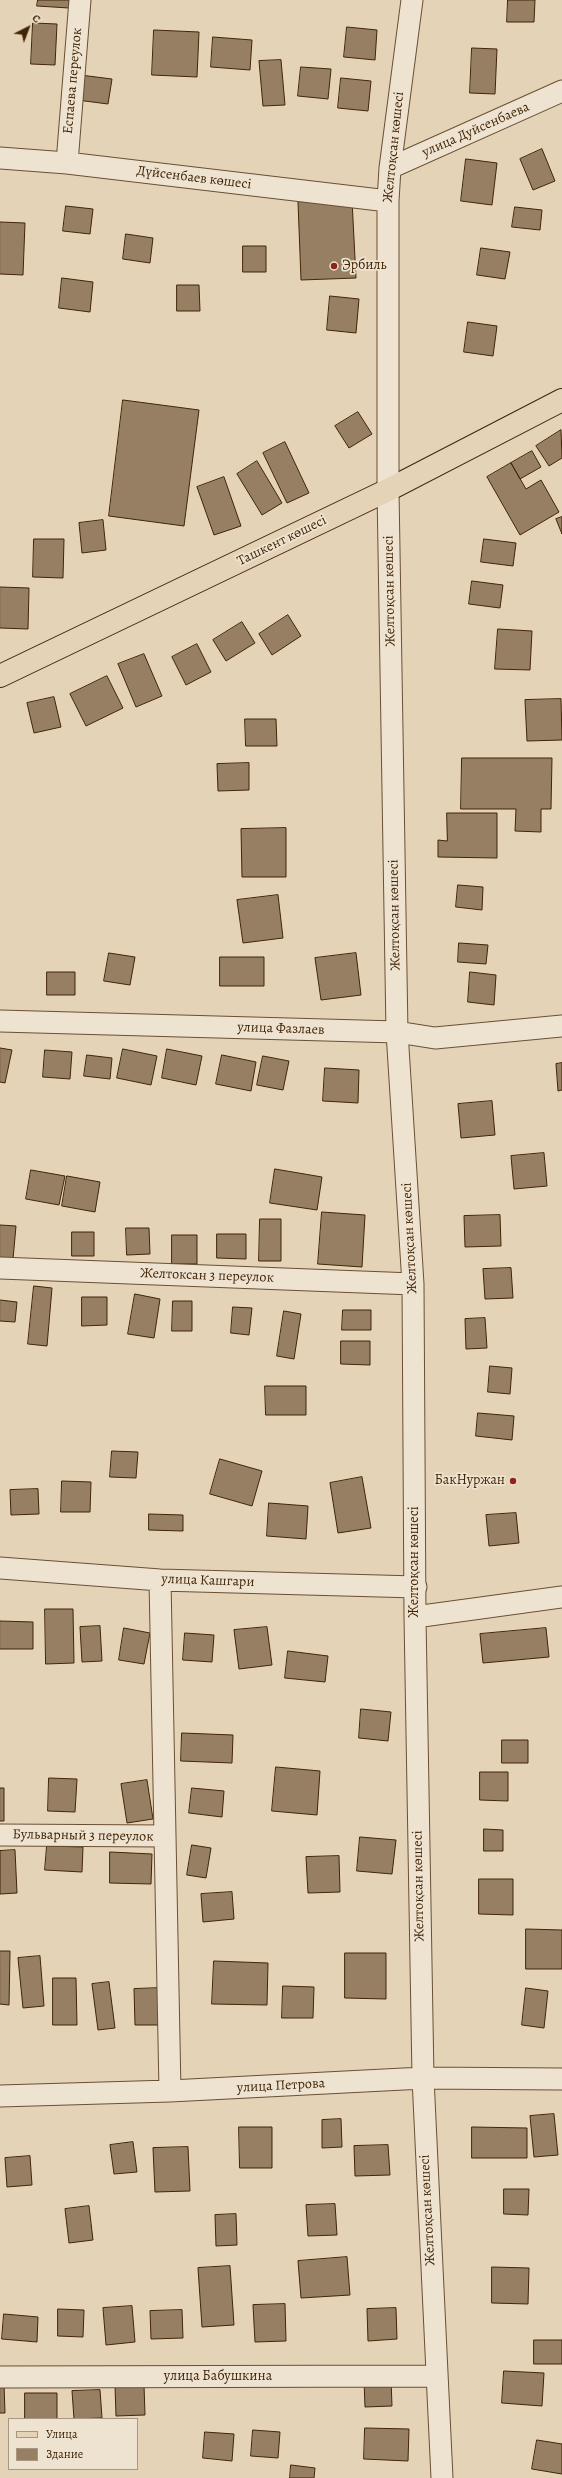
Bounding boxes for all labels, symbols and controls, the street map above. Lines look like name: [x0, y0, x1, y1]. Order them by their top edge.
north arrow: [8, 8, 48, 48]
text: С: [29, 11, 44, 27]
street label: Еспаева переулок: [60, 27, 86, 135]
street label: Желтоқсан көшесі: [380, 91, 408, 203]
street label: улица Дуйсенбаева: [420, 99, 532, 161]
street label: Дүйсенбаев көшесі: [136, 163, 252, 193]
place label: Эрбиль: [342, 258, 387, 274]
marker: Эрбиль: [329, 261, 339, 271]
street label: Ташкент көшесі: [235, 512, 329, 570]
street label: Желтоқсан көшесі: [381, 535, 399, 647]
street label: Желтоқсан көшесі: [386, 859, 404, 971]
street label: улица Фазлаев: [237, 1019, 325, 1039]
street label: Желтоқсан көшесі: [399, 1182, 421, 1294]
street label: Желтоксан 3 переулок: [140, 1265, 274, 1287]
place label: БакНуржан: [435, 1473, 505, 1489]
marker: БакНуржан: [508, 1476, 518, 1486]
street label: Желтоқсан көшесі: [407, 1506, 423, 1618]
street label: улица Кашгари: [161, 1571, 255, 1591]
street label: Бульварный 3 переулок: [12, 1826, 154, 1846]
street label: Желтоқсан көшесі: [410, 1830, 428, 1942]
street label: улица Петрова: [236, 2075, 326, 2097]
street label: Желтоқсан көшесі: [417, 2154, 439, 2266]
street label: улица Бабушкина: [164, 2369, 272, 2385]
legend: [8, 2418, 138, 2470]
text: Улица: [46, 2426, 77, 2442]
text: Здание: [46, 2446, 83, 2462]

